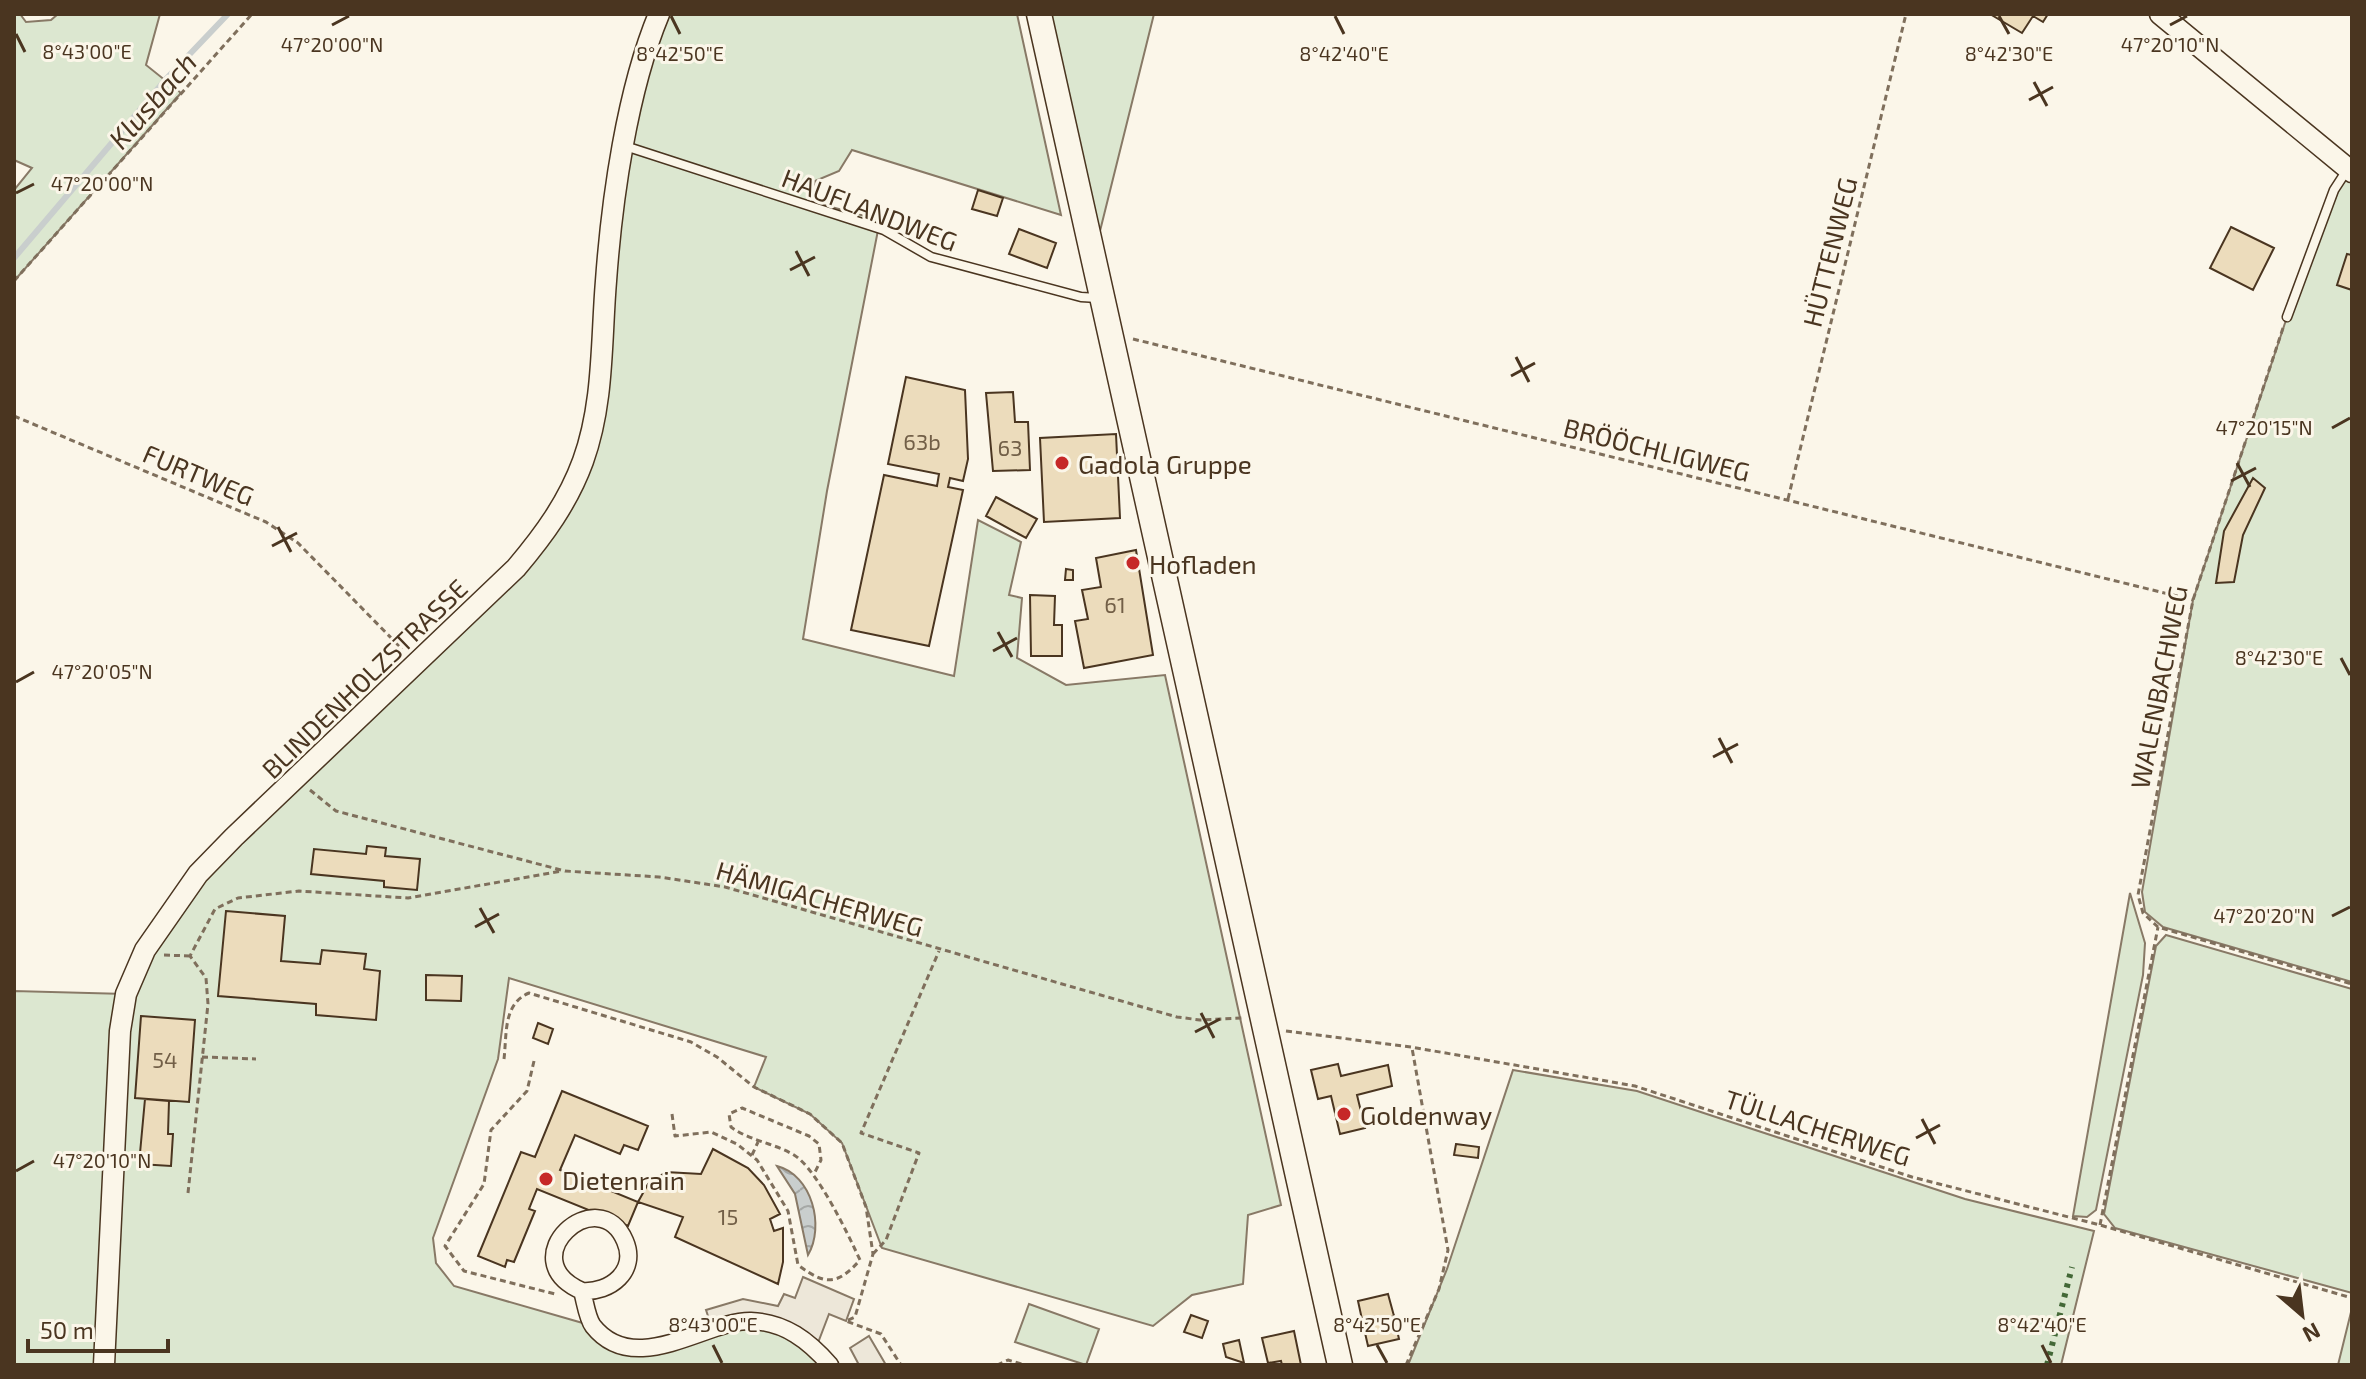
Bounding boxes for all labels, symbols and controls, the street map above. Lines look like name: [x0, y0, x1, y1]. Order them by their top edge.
text: 47°20'00"N: [281, 32, 383, 56]
text: 47°20'10"N: [2121, 32, 2219, 56]
text: 8°43'00"E: [42, 39, 132, 63]
text: 8°42'50"E: [636, 41, 724, 65]
text: 8°42'40"E: [1299, 41, 1389, 65]
text: 8°42'30"E: [1965, 41, 2053, 65]
water label: Klusbach: [101, 45, 203, 155]
street label: HAUFLANDWEG: [778, 161, 962, 257]
text: 47°20'00"N: [51, 171, 153, 195]
street label: HÜTTENWEG: [1795, 174, 1863, 330]
street label: BRÖÖCHLIGWEG: [1561, 411, 1753, 487]
text: 47°20'15"N: [2215, 415, 2313, 439]
house number: 63b: [903, 428, 941, 454]
house number: 63: [998, 434, 1022, 460]
street label: FURTWEG: [139, 437, 259, 511]
place label: Gadola Gruppe: [1078, 448, 1252, 479]
marker: Gadola Gruppe: [1053, 454, 1071, 472]
place label: Hofladen: [1149, 548, 1257, 579]
marker: Hofladen: [1124, 554, 1142, 572]
street label: BLINDENHOLZSTRASSE: [255, 572, 473, 784]
street label: WALENBACHWEG: [2123, 583, 2193, 791]
house number: 61: [1104, 591, 1126, 617]
text: 8°42'30"E: [2235, 645, 2323, 669]
text: 47°20'05"N: [51, 659, 153, 683]
street label: HÄMIGACHERWEG: [713, 854, 927, 942]
text: 47°20'20"N: [2213, 903, 2315, 927]
house number: 54: [152, 1046, 178, 1072]
street label: TÜLLACHERWEG: [1721, 1082, 1915, 1172]
place label: Goldenway: [1360, 1099, 1492, 1130]
marker: Goldenway: [1335, 1105, 1353, 1123]
text: 47°20'10"N: [53, 1148, 151, 1172]
place label: Dietenrain: [562, 1164, 685, 1195]
marker: Dietenrain: [537, 1170, 555, 1188]
house number: 15: [718, 1203, 738, 1229]
north arrow: [2262, 1275, 2342, 1355]
scale bar: [28, 1303, 168, 1353]
text: 8°43'00"E: [668, 1312, 758, 1336]
text: 8°42'50"E: [1333, 1312, 1421, 1336]
text: 8°42'40"E: [1997, 1312, 2087, 1336]
text: 50 m: [40, 1315, 94, 1344]
text: N: [2299, 1318, 2325, 1349]

